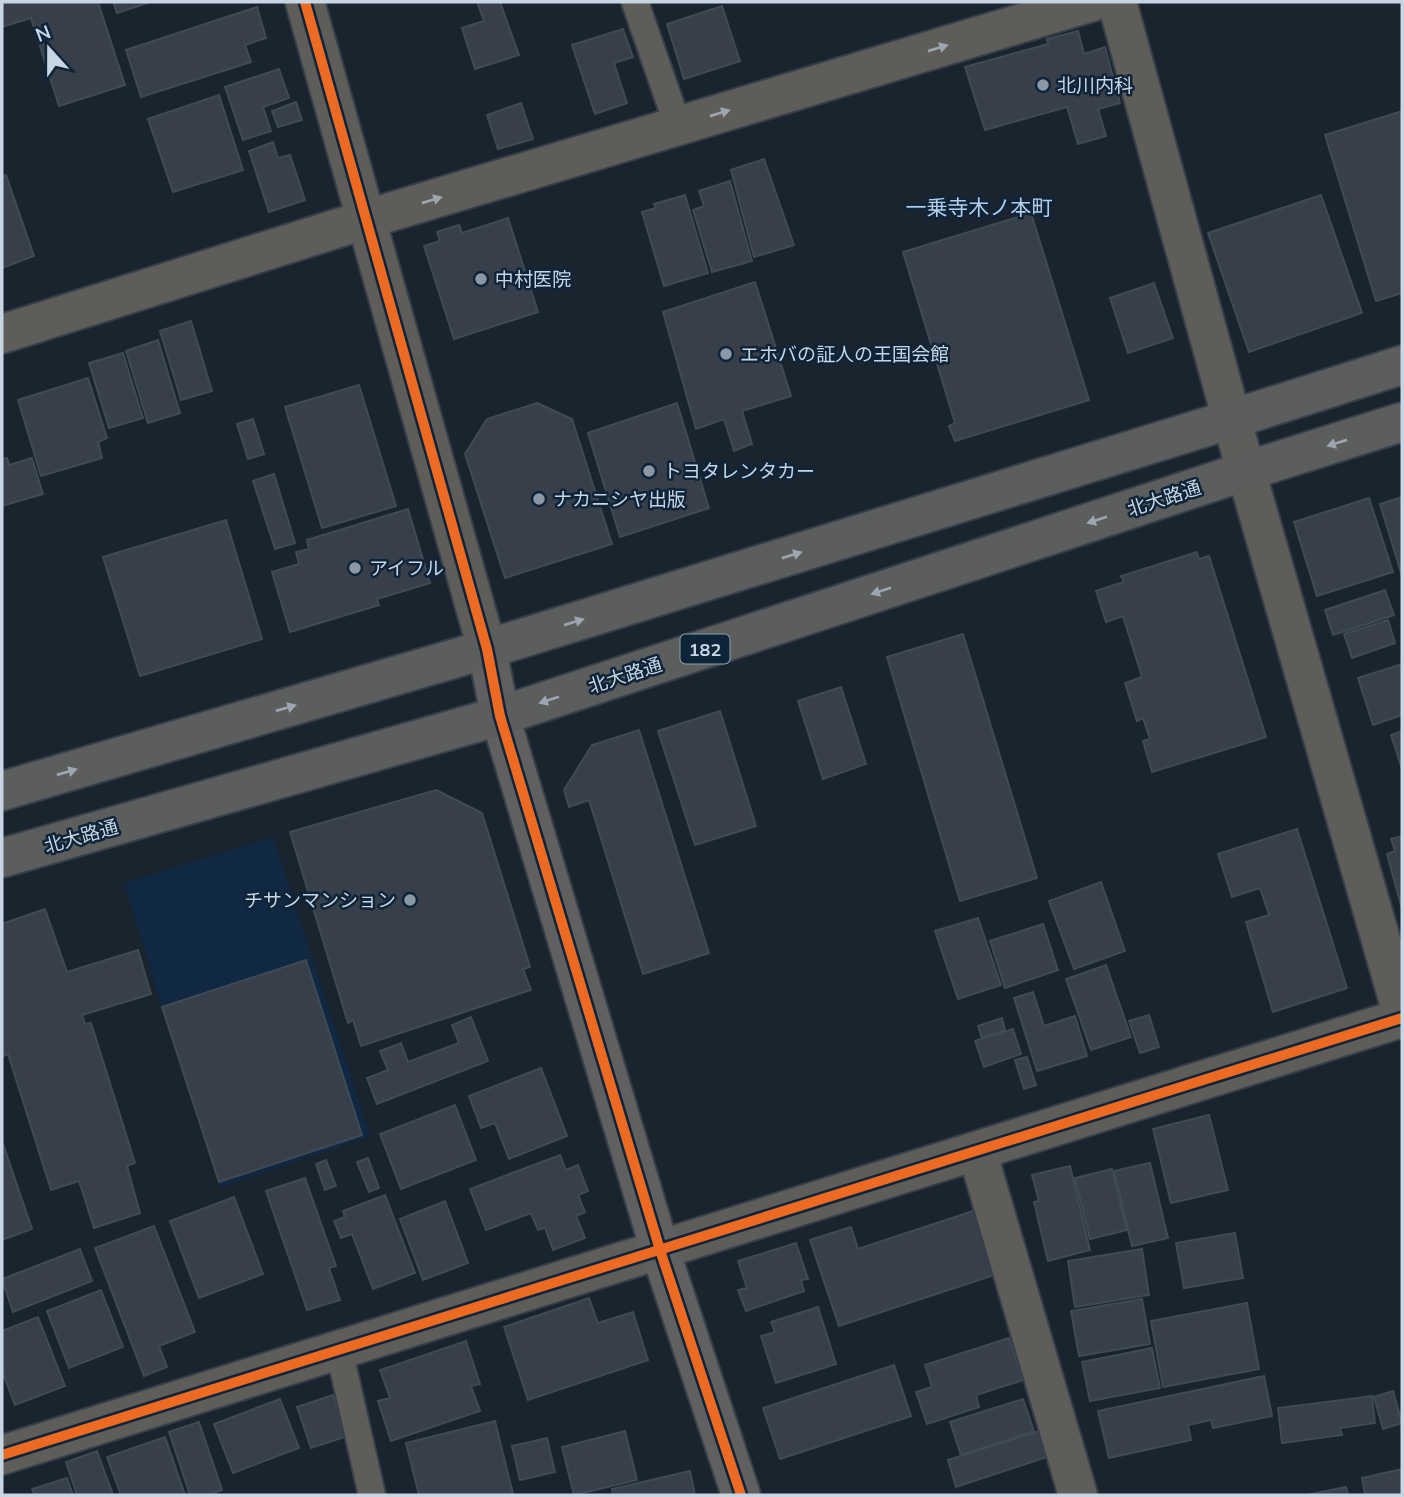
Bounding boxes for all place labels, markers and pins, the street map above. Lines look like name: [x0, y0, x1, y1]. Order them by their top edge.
place label: 北川内科: [1057, 73, 1133, 97]
marker: 北川内科: [1035, 77, 1051, 93]
place label: 中村医院: [495, 267, 571, 291]
marker: 中村医院: [473, 271, 489, 287]
place label: エホバの証人の王国会館: [740, 342, 949, 366]
marker: エホバの証人の王国会館: [718, 346, 734, 362]
place label: トヨタレンタカー: [663, 459, 815, 483]
marker: トヨタレンタカー: [641, 463, 657, 479]
place label: ナカニシヤ出版: [553, 487, 686, 511]
marker: ナカニシヤ出版: [531, 491, 547, 507]
place label: アイフル: [369, 556, 444, 580]
marker: アイフル: [347, 560, 363, 576]
place label: チサンマンション: [244, 888, 396, 912]
marker: チサンマンション: [402, 892, 418, 908]

